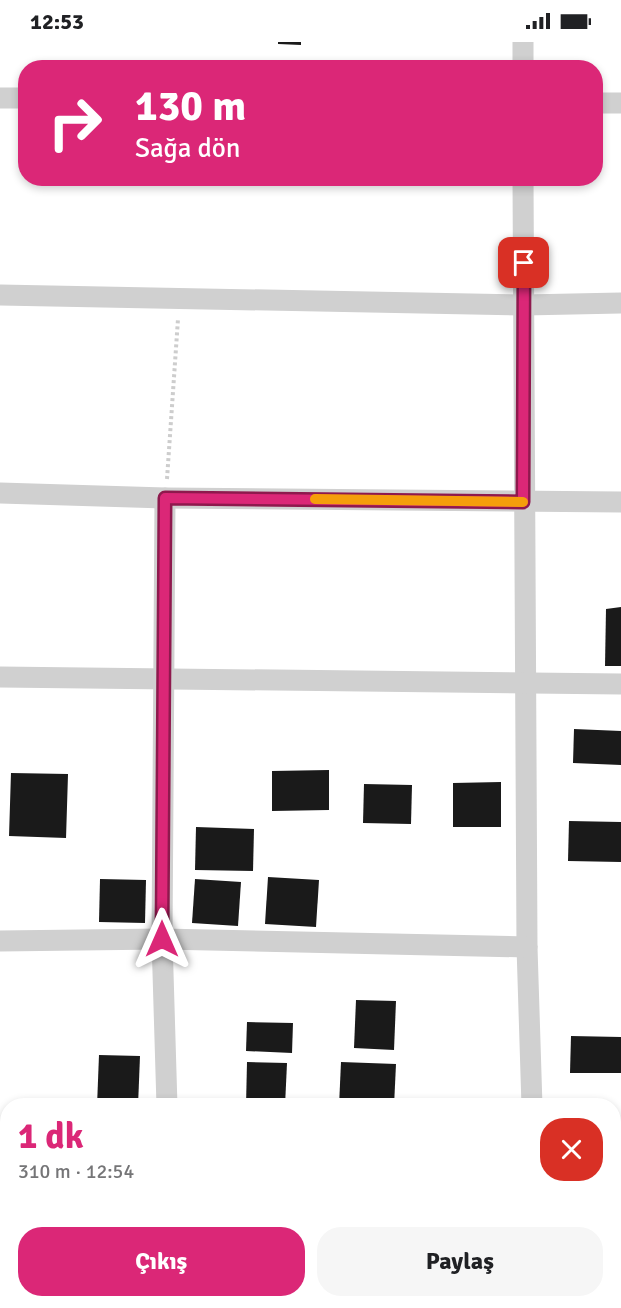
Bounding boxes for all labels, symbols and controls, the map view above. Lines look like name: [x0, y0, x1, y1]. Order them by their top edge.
text: 12:53: [30, 8, 84, 35]
text: 130 m: [135, 81, 246, 132]
icon: right: [36, 84, 114, 162]
text: Sağa dön: [135, 132, 241, 165]
pin: [498, 237, 549, 288]
icon: arrive: [507, 246, 540, 279]
position arrow: [130, 907, 194, 971]
text: 1 dk: [18, 1114, 84, 1159]
button: close: [540, 1118, 603, 1181]
text: 310 m · 12:54: [18, 1159, 134, 1184]
button: Çıkış: [18, 1227, 305, 1296]
button: Paylaş: [317, 1227, 603, 1296]

